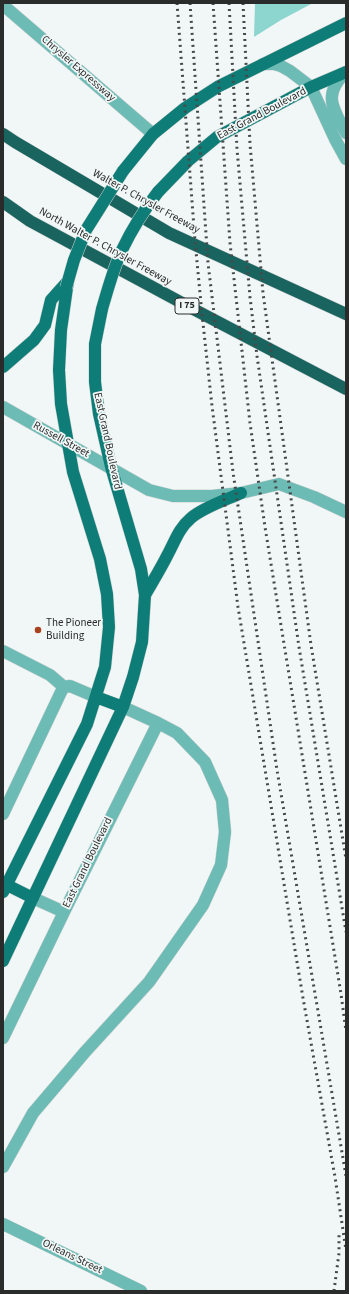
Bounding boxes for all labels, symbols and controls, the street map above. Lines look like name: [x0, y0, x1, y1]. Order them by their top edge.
street label: Chrysler Expressway: [38, 33, 118, 105]
street label: East Grand Boulevard: [215, 85, 309, 143]
street label: Walter P. Chrysler Freeway: [90, 167, 202, 237]
street label: North Walter P. Chrysler Freeway: [36, 205, 174, 289]
road number: I 75: [175, 298, 199, 314]
street label: East Grand Boulevard: [90, 391, 124, 491]
street label: Russell Street: [31, 419, 91, 461]
place label: The Pioneer Building: [46, 617, 101, 643]
marker: The Pioneer Building: [33, 625, 43, 635]
street label: East Grand Boulevard: [60, 816, 116, 910]
street label: Orleans Street: [40, 1237, 104, 1277]

